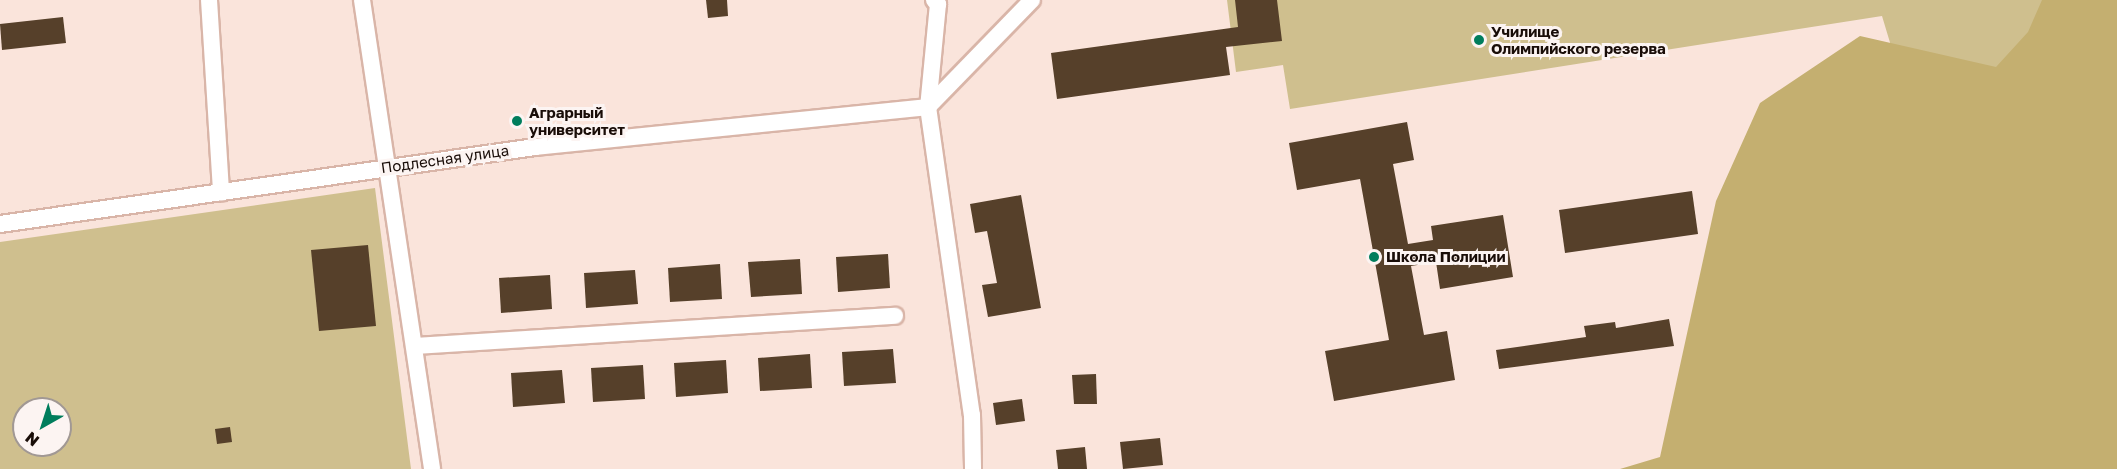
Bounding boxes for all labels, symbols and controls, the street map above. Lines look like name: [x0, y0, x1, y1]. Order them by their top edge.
place label: Училище Олимпийского резерва: [1491, 22, 1666, 57]
marker: Училище Олимпийского резерва: [1472, 33, 1486, 47]
place label: Аграрный университет: [529, 103, 625, 138]
marker: Аграрный университет: [510, 114, 524, 128]
street label: Подлесная улица: [380, 141, 510, 177]
place label: Школа Полиции: [1386, 248, 1506, 266]
marker: Школа Полиции: [1367, 250, 1381, 264]
north arrow: [12, 397, 72, 457]
text: N: [21, 428, 43, 451]

